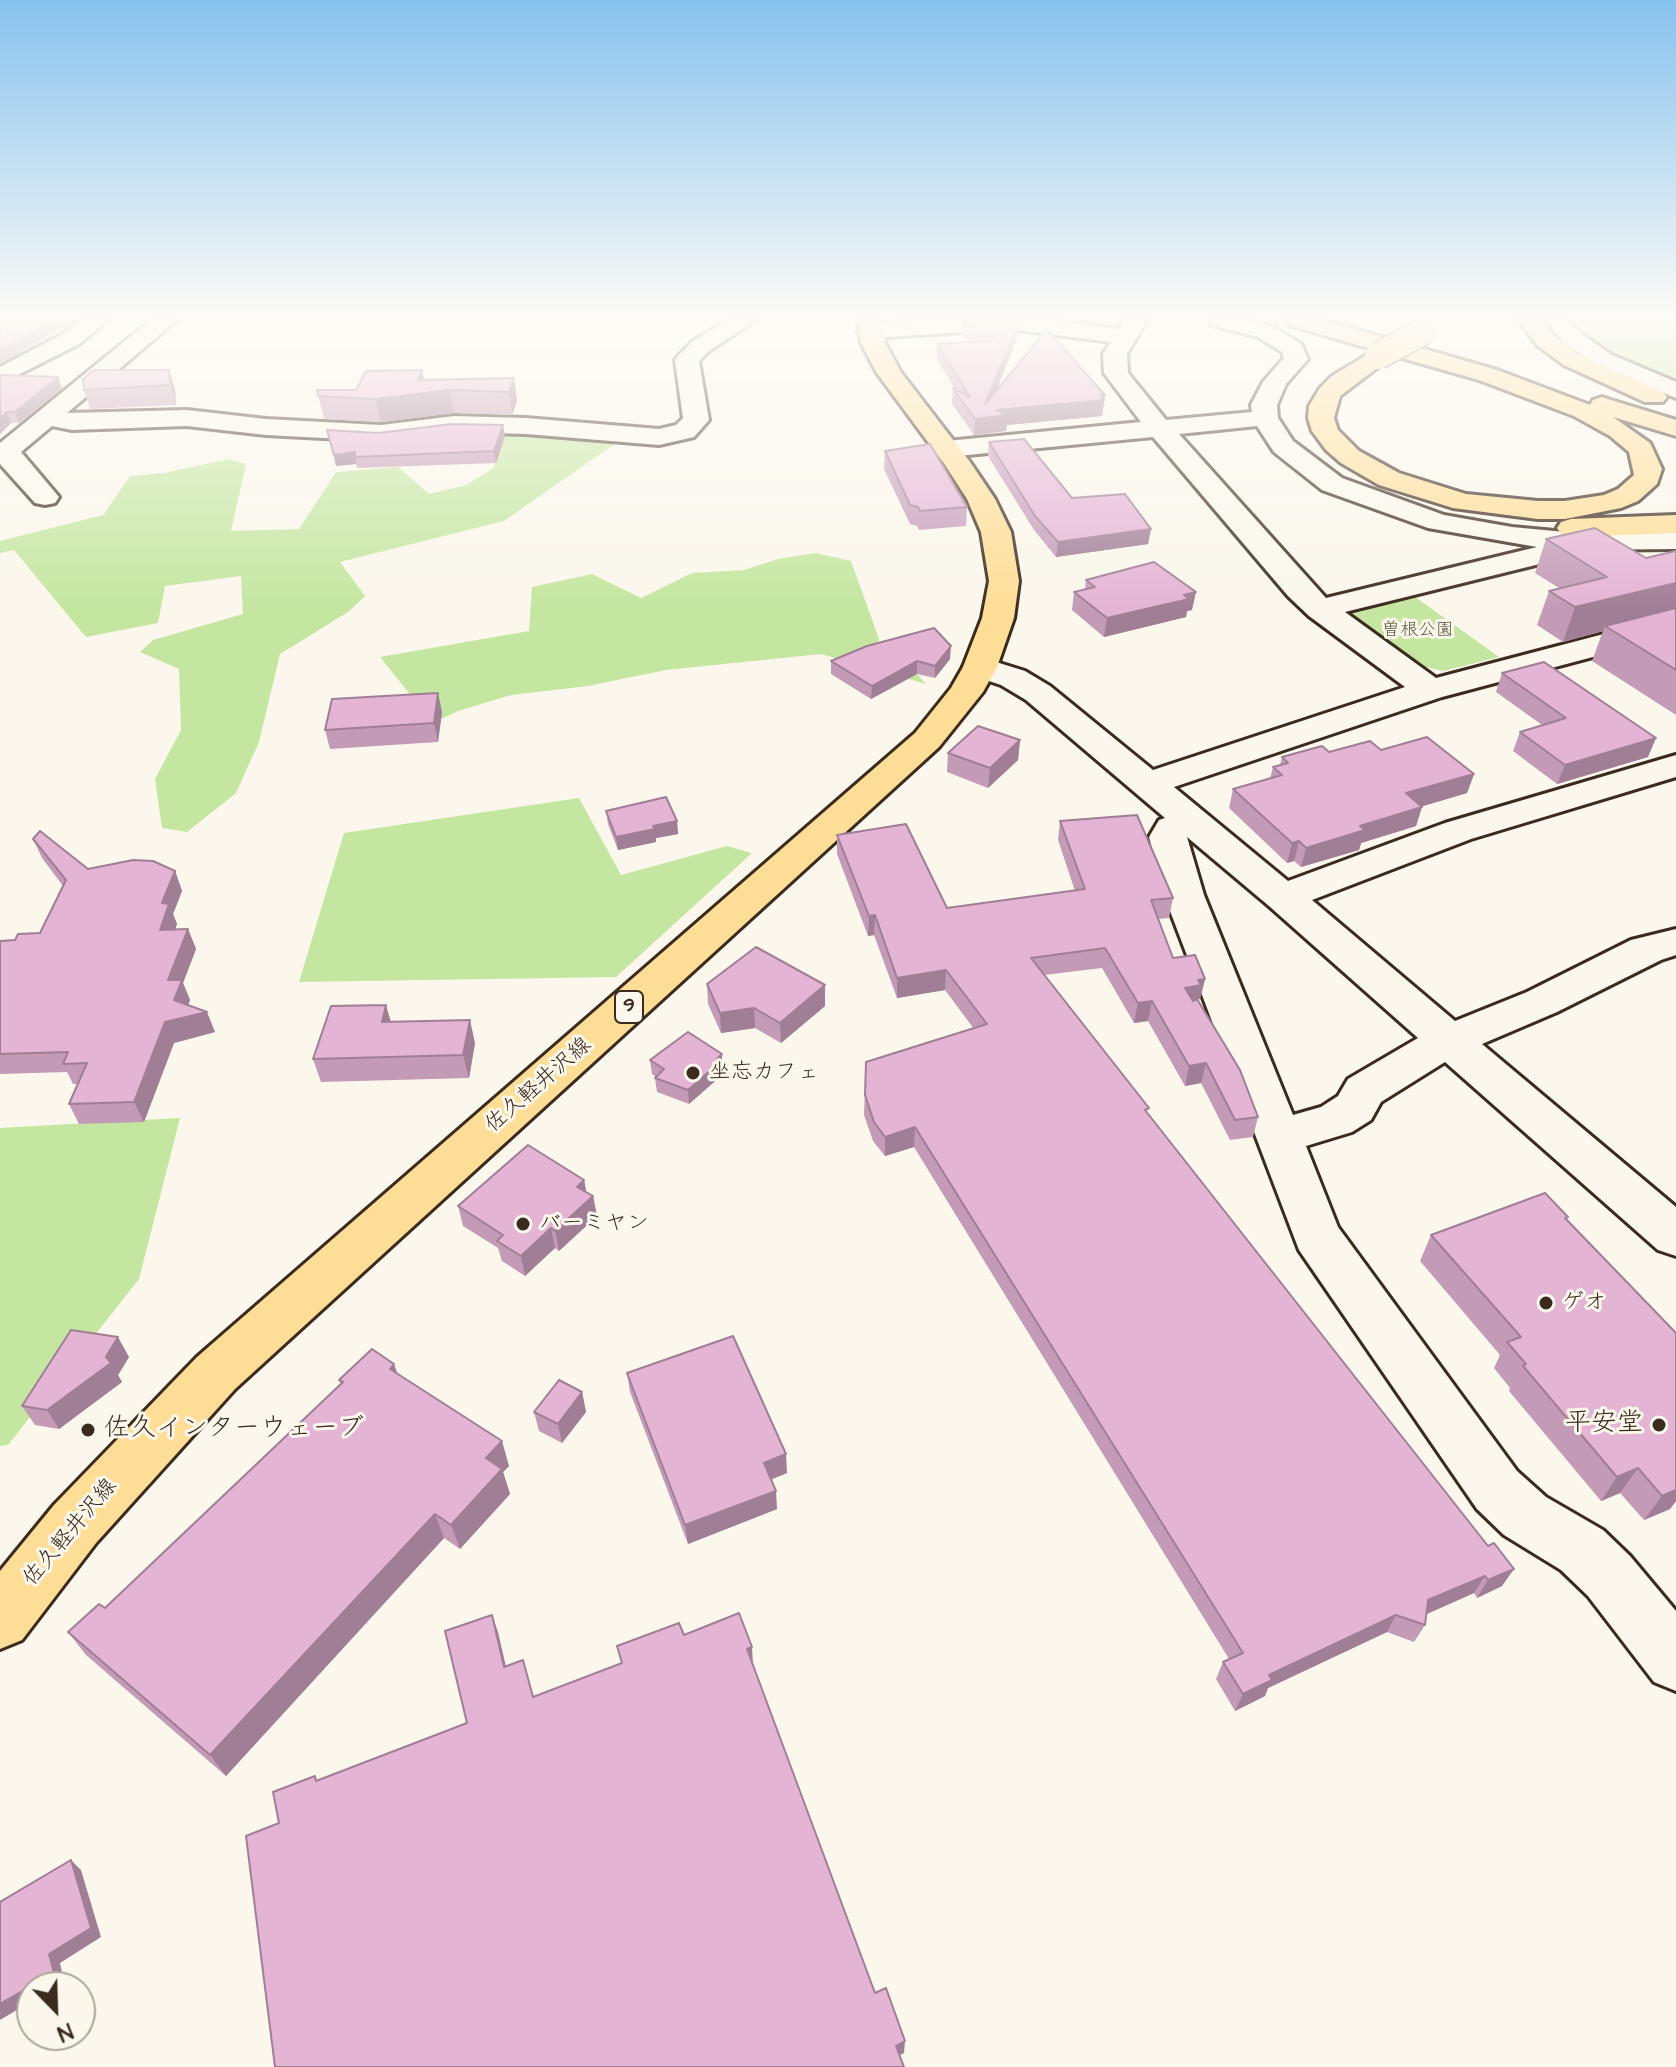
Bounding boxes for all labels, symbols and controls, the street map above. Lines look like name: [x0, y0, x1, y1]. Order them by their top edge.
park label: 曽根公園: [1382, 620, 1454, 642]
road number: 9: [615, 991, 643, 1023]
street label: 佐久軽井沢線: [481, 1033, 597, 1139]
place label: 坐忘カフェ: [709, 1060, 819, 1086]
marker: 坐忘カフェ: [684, 1064, 702, 1082]
place label: バーミヤン: [539, 1211, 649, 1237]
marker: バーミヤン: [514, 1215, 532, 1233]
place label: ゲオ: [1562, 1290, 1606, 1316]
marker: ゲオ: [1537, 1294, 1555, 1312]
place label: 平安堂: [1565, 1409, 1643, 1441]
place label: 佐久インターウェーブ: [104, 1414, 364, 1446]
marker: 平安堂: [1650, 1416, 1668, 1434]
marker: 佐久インターウェーブ: [79, 1421, 97, 1439]
street label: 佐久軽井沢線: [18, 1474, 124, 1592]
north arrow: [16, 1971, 96, 2051]
text: N: [52, 2015, 77, 2049]

